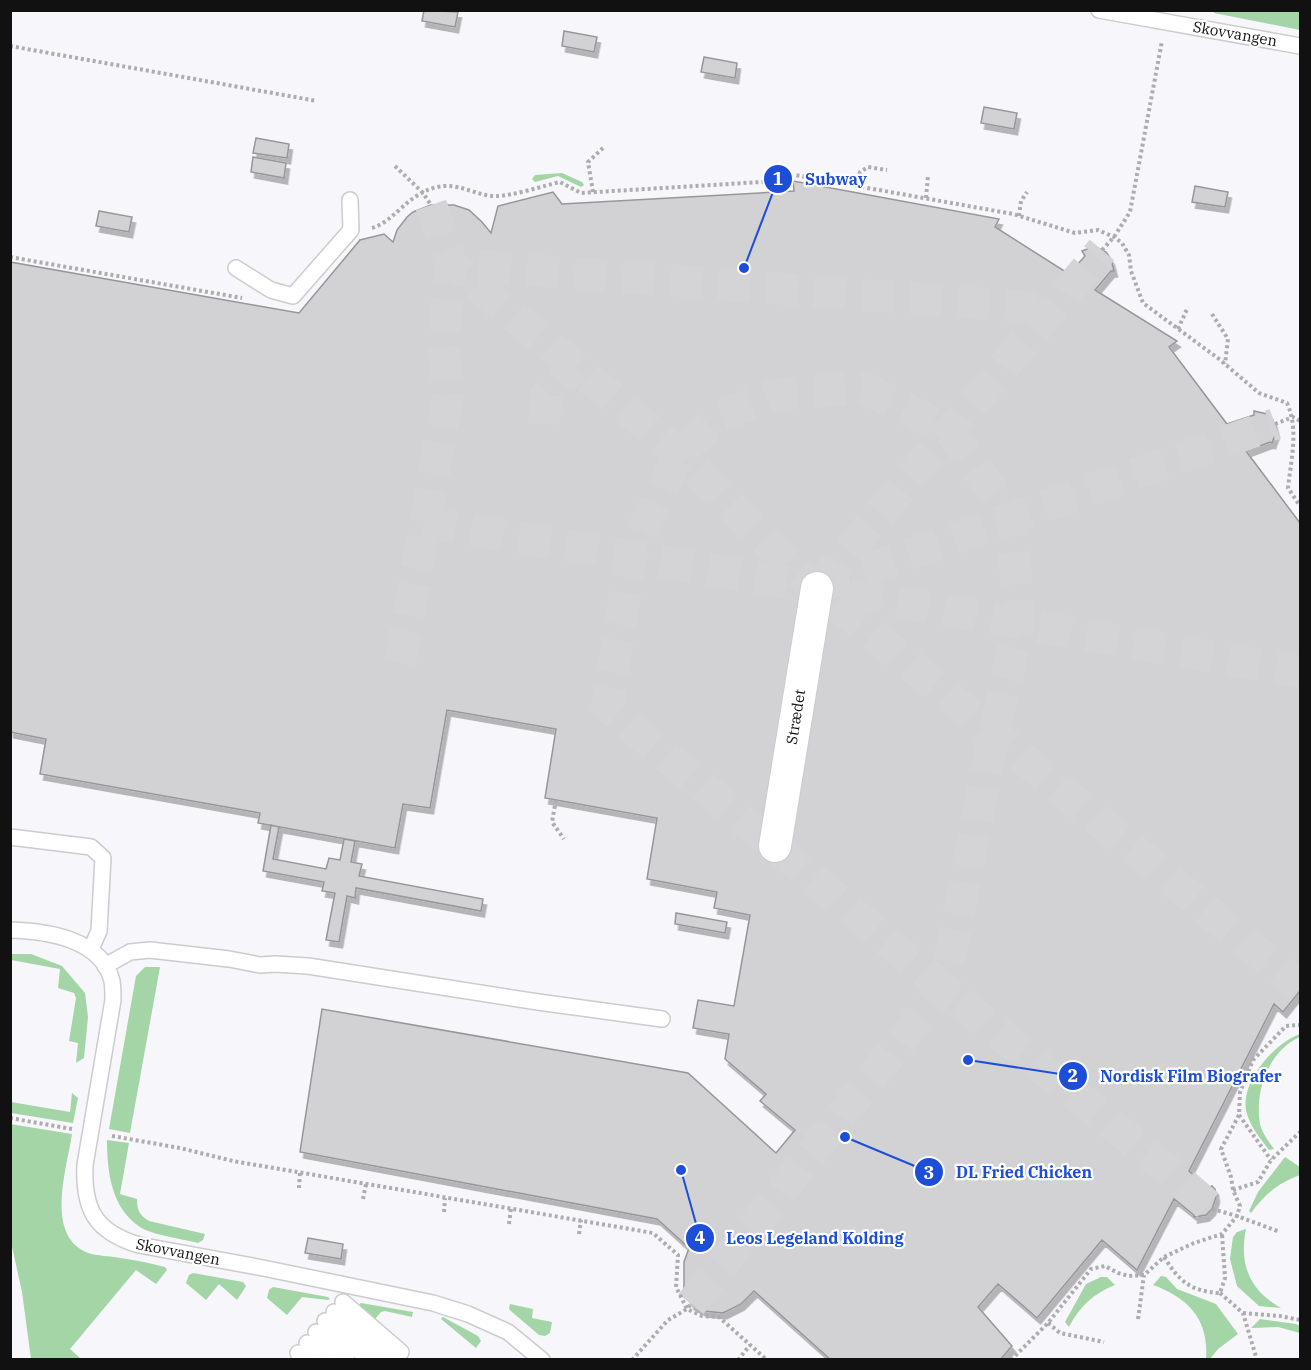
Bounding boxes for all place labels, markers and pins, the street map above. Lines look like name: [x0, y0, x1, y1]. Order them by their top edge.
callout: Subway: [763, 162, 879, 196]
callout: Nordisk Film Biografer: [1058, 1059, 1294, 1093]
callout: DL Fried Chicken: [914, 1155, 1104, 1189]
callout: Leos Legeland Kolding: [685, 1221, 916, 1255]

